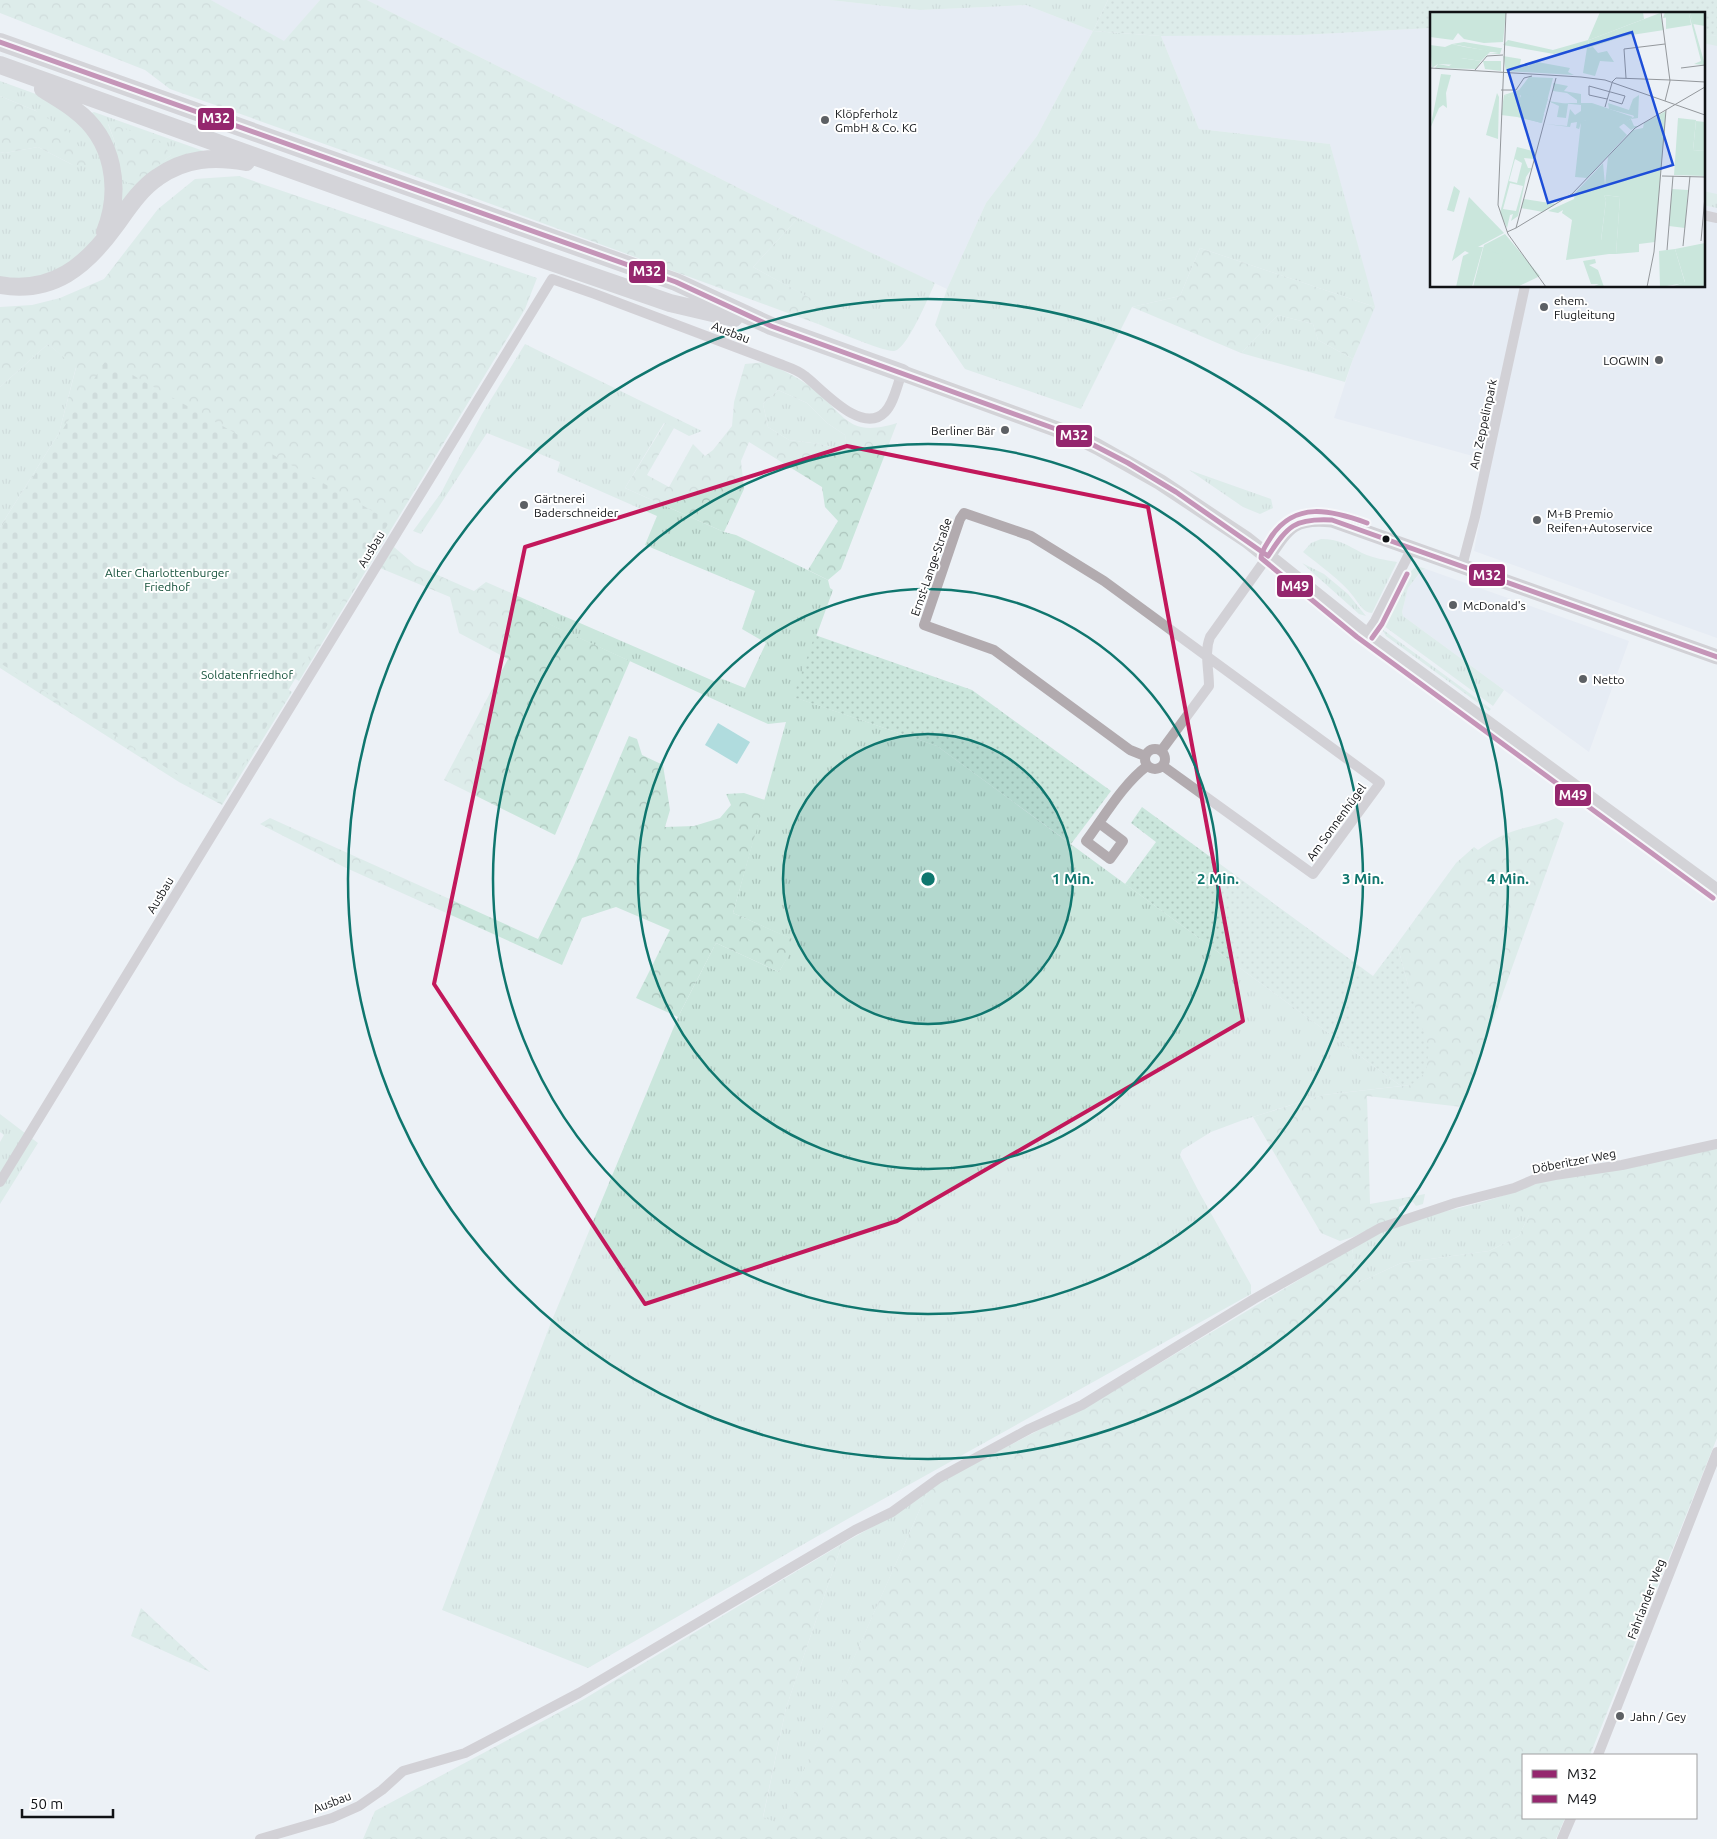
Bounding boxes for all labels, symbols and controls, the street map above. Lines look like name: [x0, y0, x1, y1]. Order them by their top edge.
inset map: [1430, 12, 1704, 288]
line badge: M32: [197, 107, 235, 131]
place label: Klöpferholz GmbH & Co. KG: [835, 107, 917, 134]
text: M32: [202, 110, 230, 126]
marker: Klöpferholz GmbH & Co. KG: [819, 114, 831, 126]
line badge: M32: [628, 260, 666, 284]
text: M32: [633, 263, 661, 279]
place label: ehem. Flugleitung: [1554, 294, 1615, 321]
marker: ehem. Flugleitung: [1538, 301, 1550, 313]
street label: Ausbau: [710, 319, 752, 345]
place label: LOGWIN: [1603, 354, 1649, 367]
marker: LOGWIN: [1653, 354, 1665, 366]
street label: Am Zeppelinpark: [1467, 378, 1499, 470]
place label: Berliner Bär: [931, 424, 995, 437]
marker: Berliner Bär: [999, 424, 1011, 436]
line badge: M32: [1055, 424, 1093, 448]
text: M32: [1060, 427, 1088, 443]
place label: Gärtnerei Baderschneider: [534, 492, 619, 519]
marker: Gärtnerei Baderschneider: [518, 499, 530, 511]
place label: M+B Premio Reifen+Autoservice: [1547, 507, 1653, 534]
marker: M+B Premio Reifen+Autoservice: [1531, 514, 1543, 526]
street label: Ernst-Lange-Straße: [908, 516, 954, 618]
street label: Ausbau: [355, 529, 387, 569]
unlabelled marker: [1381, 534, 1391, 544]
line badge: M32: [1468, 563, 1506, 587]
park label: Alter Charlottenburger Friedhof: [105, 566, 229, 593]
text: M32: [1473, 567, 1501, 583]
line badge: M49: [1276, 574, 1314, 598]
text: M49: [1281, 578, 1309, 594]
marker: McDonald's: [1447, 599, 1459, 611]
place label: McDonald's: [1463, 599, 1526, 612]
park label: Soldatenfriedhof: [201, 668, 293, 681]
marker: Netto: [1577, 673, 1589, 685]
place label: Netto: [1593, 673, 1625, 686]
street label: Am Sonnenhügel: [1304, 781, 1368, 863]
line badge: M49: [1554, 783, 1592, 807]
text: M49: [1559, 787, 1587, 803]
centre of rings: [919, 870, 937, 888]
text: 1 Min.: [1052, 870, 1094, 887]
text: 2 Min.: [1197, 870, 1239, 887]
text: 3 Min.: [1342, 870, 1384, 887]
text: 4 Min.: [1487, 870, 1529, 887]
street label: Ausbau: [144, 875, 176, 915]
street label: Döberitzer Weg: [1531, 1147, 1617, 1175]
street label: Fahrlander Weg: [1625, 1557, 1667, 1641]
marker: Jahn / Gey: [1614, 1710, 1626, 1722]
place label: Jahn / Gey: [1630, 1710, 1686, 1723]
legend: [1522, 1754, 1697, 1819]
text: M32: [1567, 1765, 1597, 1782]
scale bar: [22, 1786, 114, 1818]
street label: Ausbau: [311, 1789, 353, 1815]
text: M49: [1567, 1790, 1597, 1807]
text: 50 m: [30, 1795, 63, 1812]

